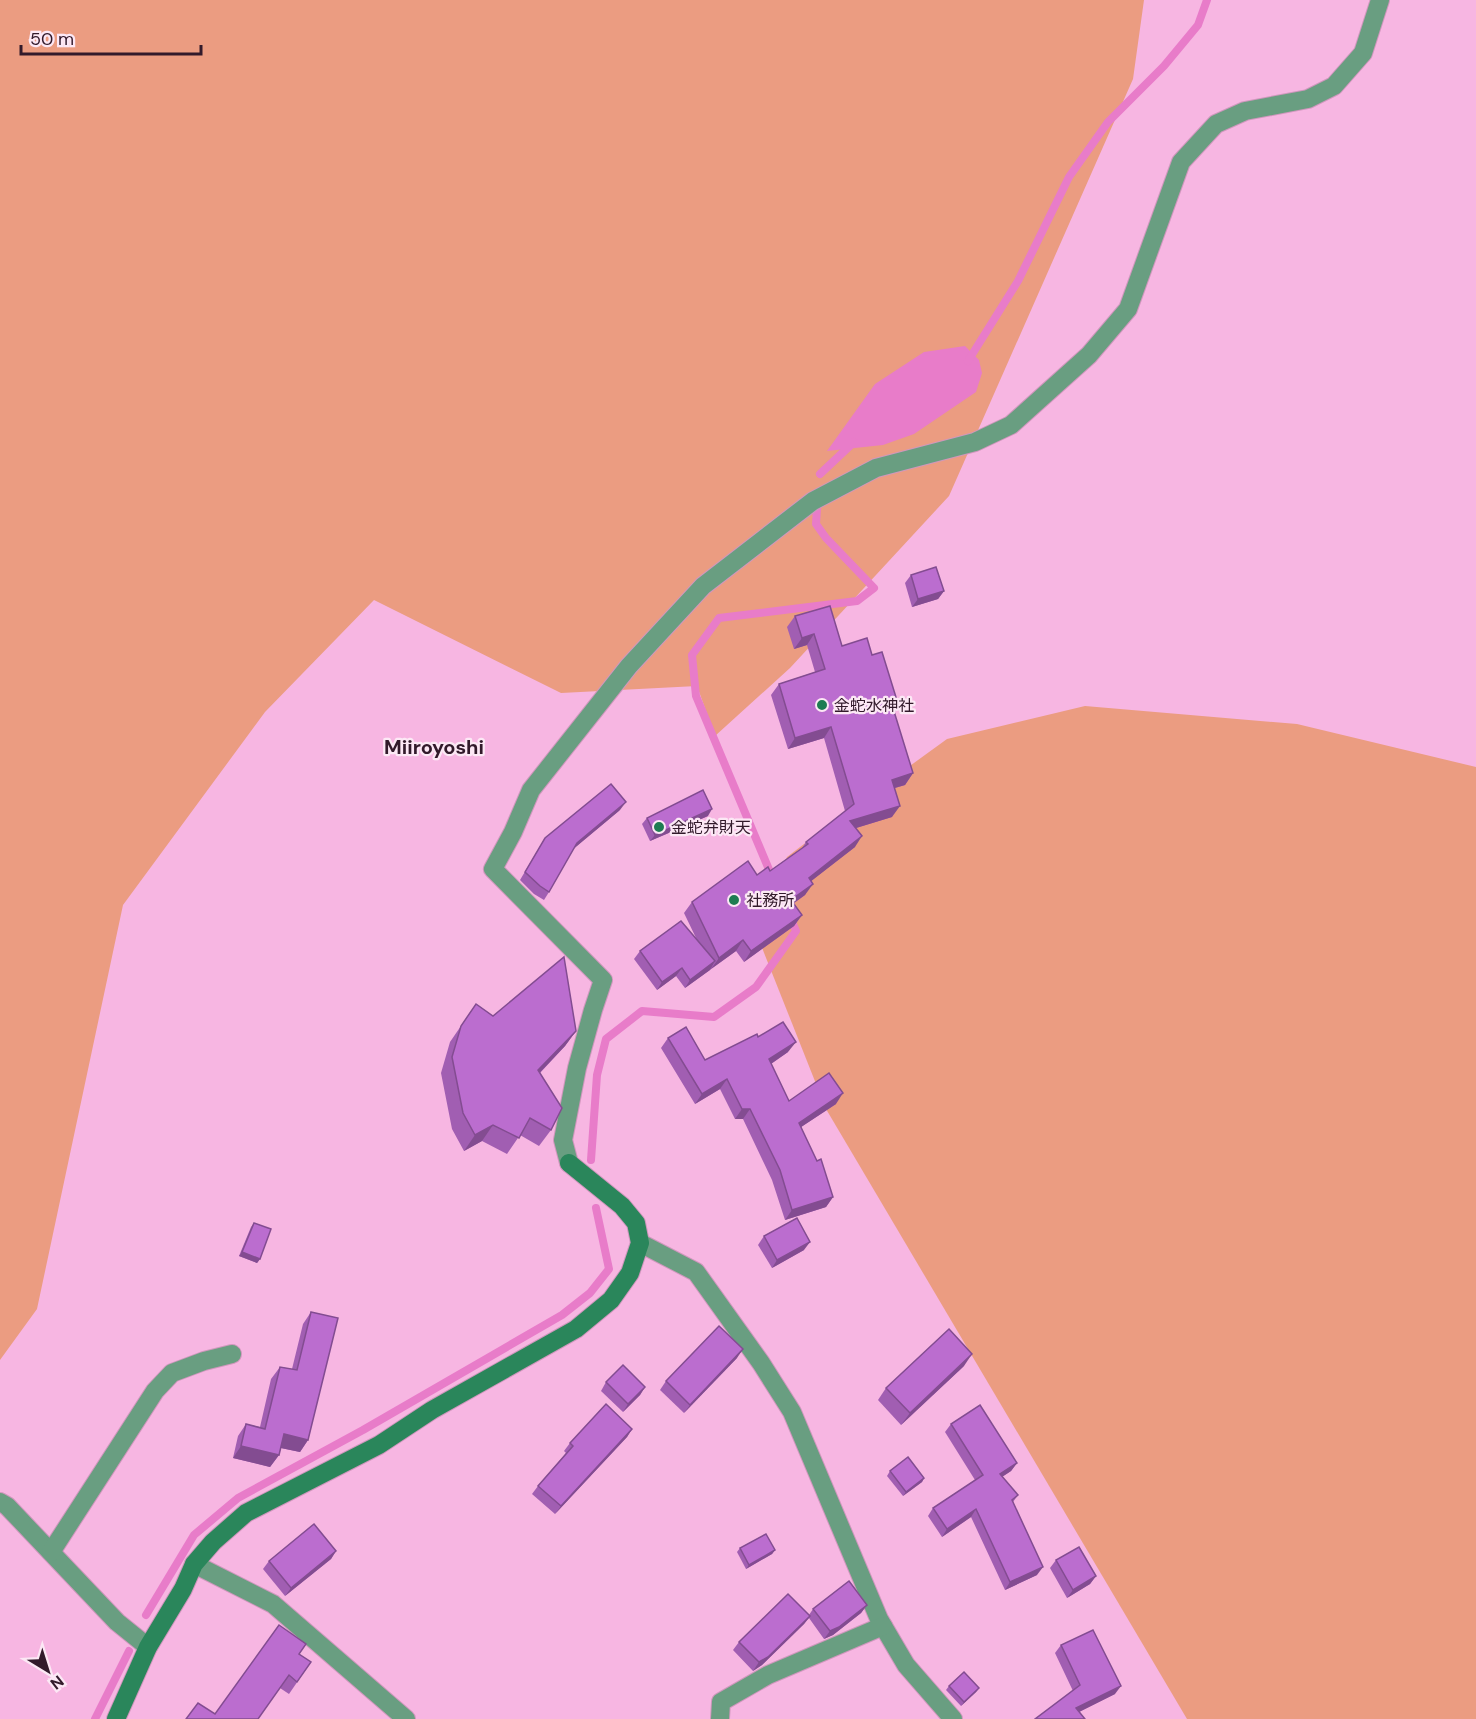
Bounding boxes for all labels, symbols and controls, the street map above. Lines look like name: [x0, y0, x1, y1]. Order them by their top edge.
scale bar: [21, 18, 201, 56]
text: 50 m: [30, 27, 74, 51]
place label: 金蛇水神社: [834, 695, 914, 716]
marker: 金蛇水神社: [815, 698, 829, 712]
district label: Miiroyoshi: [384, 734, 484, 760]
place label: 金蛇弁財天: [671, 817, 751, 838]
marker: 金蛇弁財天: [652, 820, 666, 834]
place label: 社務所: [746, 890, 794, 911]
marker: 社務所: [727, 893, 741, 907]
north arrow: [18, 1641, 78, 1701]
text: N: [46, 1671, 68, 1694]

